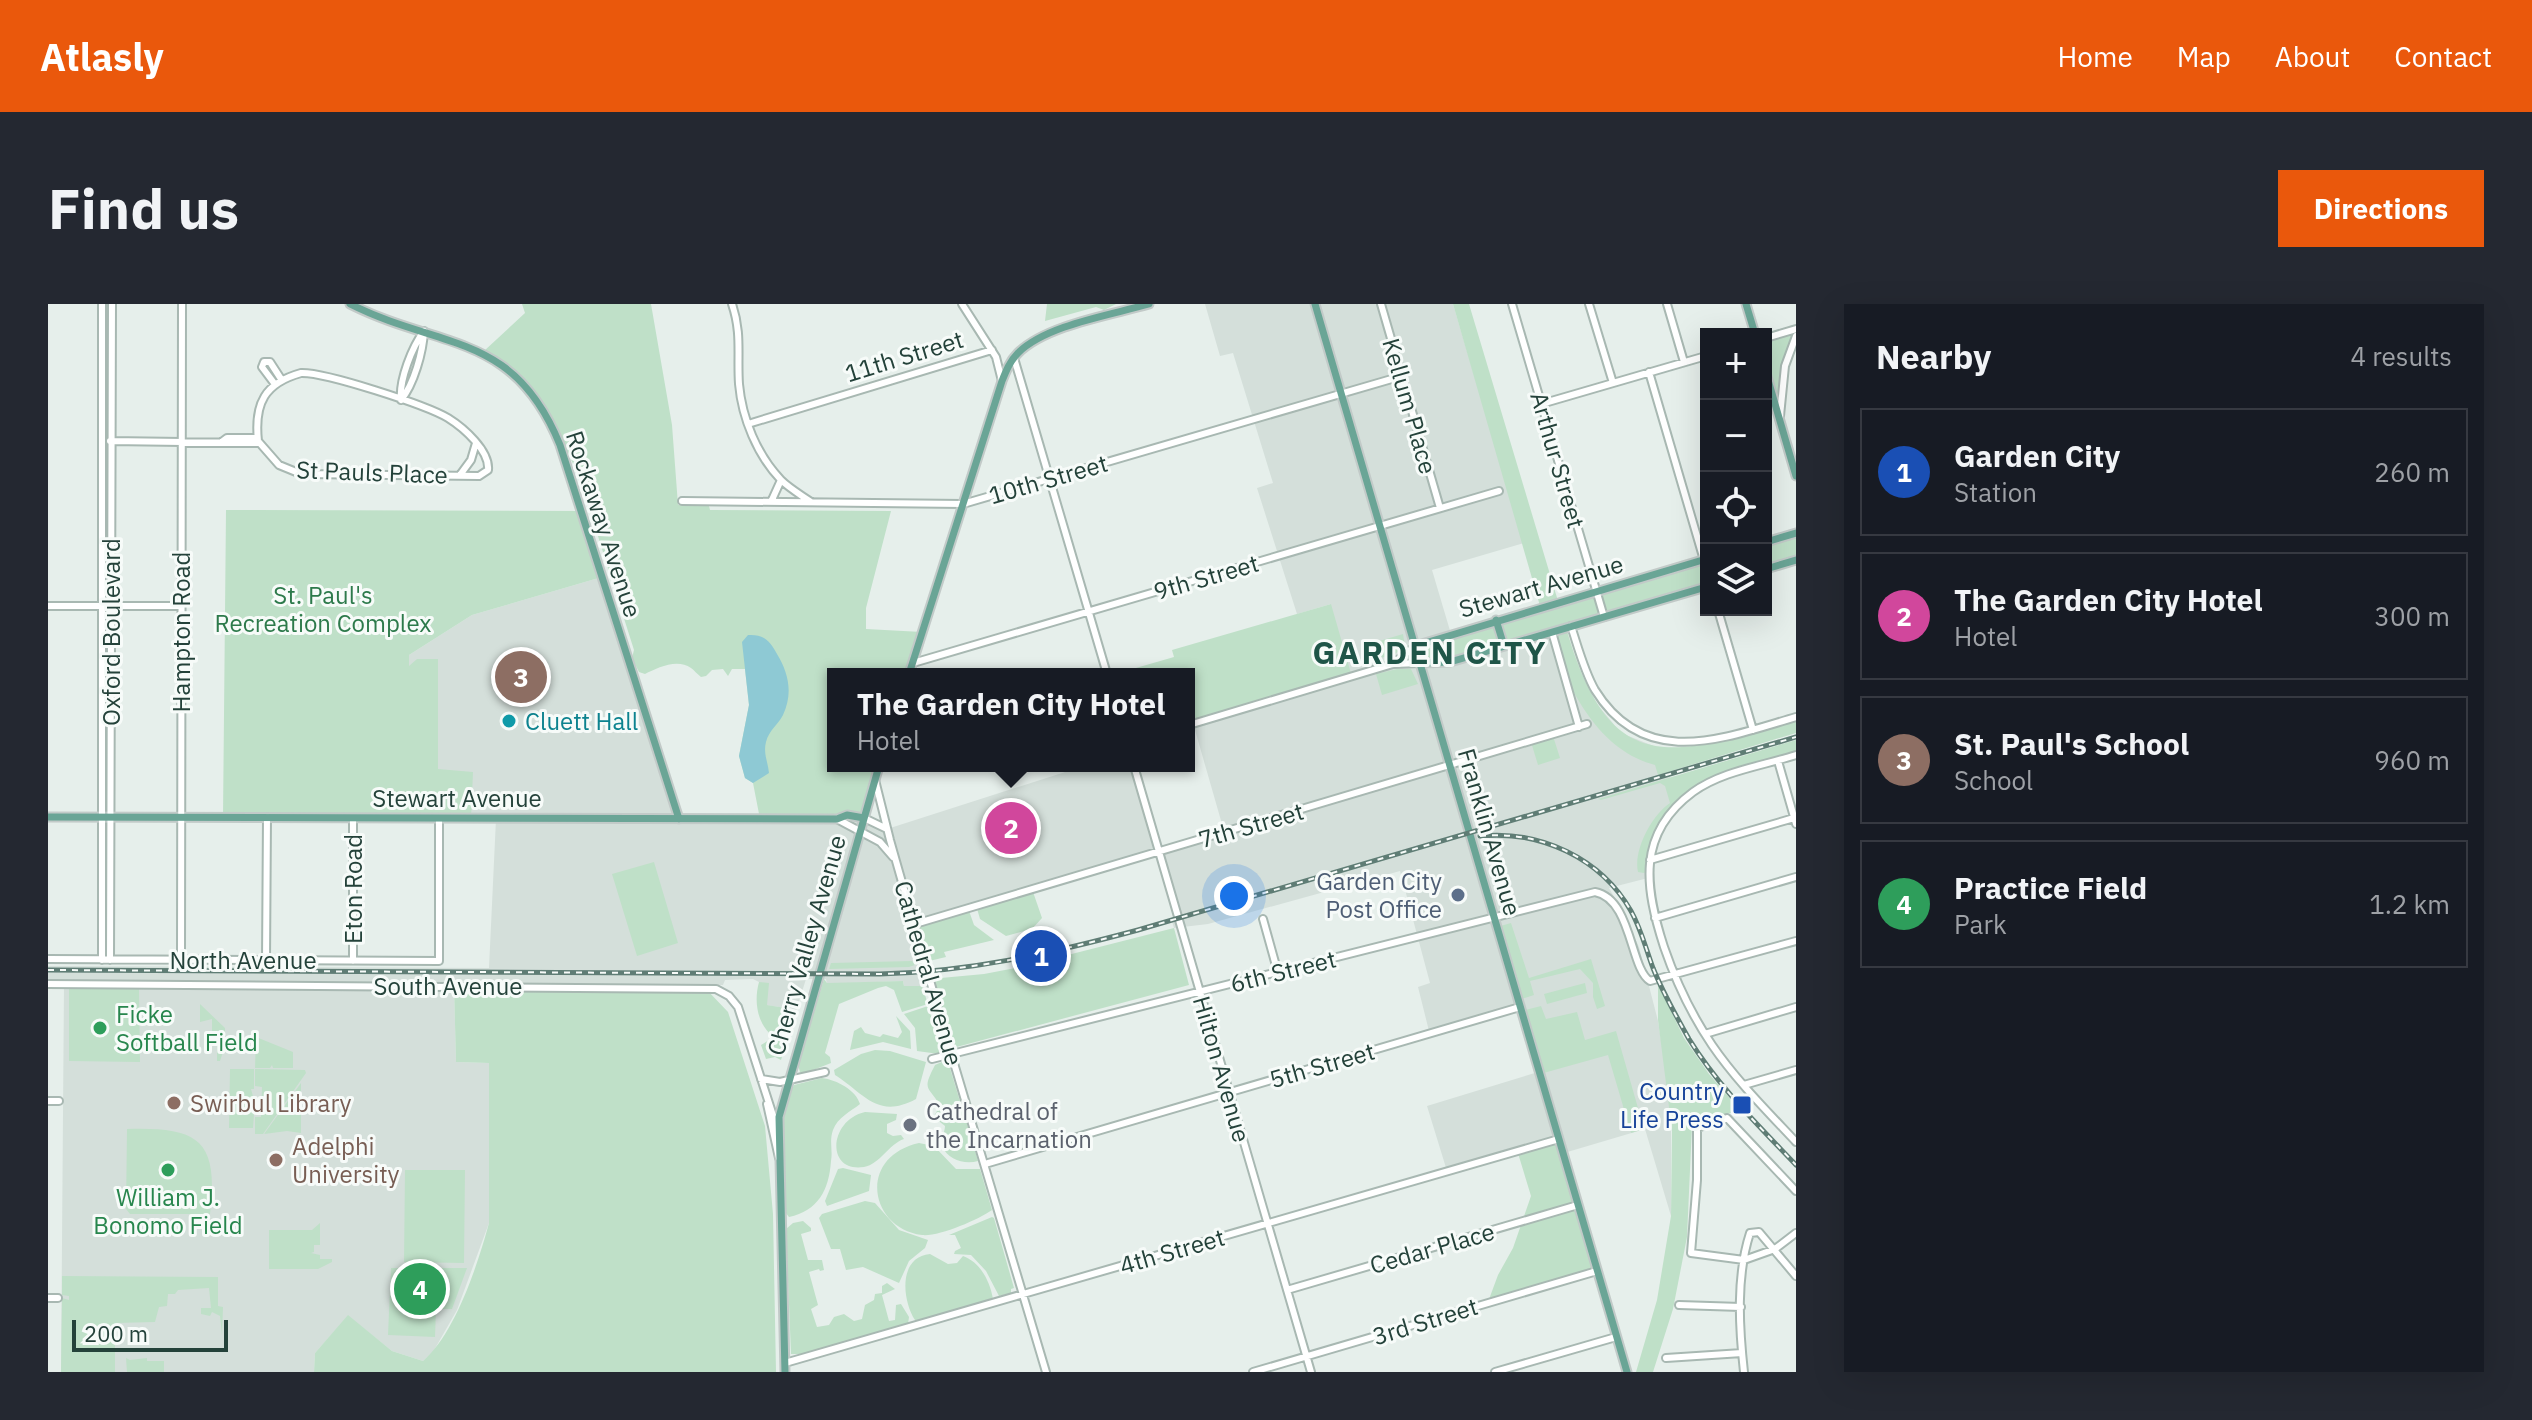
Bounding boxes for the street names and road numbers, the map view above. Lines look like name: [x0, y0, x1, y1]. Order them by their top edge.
street label: 11th Street: [841, 323, 967, 389]
street label: Kellum Place: [1375, 334, 1445, 478]
street label: Arthur Street: [1523, 388, 1593, 532]
street label: Rockaway Avenue: [559, 427, 649, 621]
street label: 10th Street: [985, 447, 1111, 511]
street label: St Pauls Place: [296, 453, 448, 491]
street label: Oxford Boulevard: [95, 538, 127, 726]
street label: 9th Street: [1150, 547, 1262, 607]
street label: Stewart Avenue: [1455, 547, 1627, 625]
street label: Hampton Road: [165, 552, 197, 712]
street label: Franklin Avenue: [1451, 745, 1529, 919]
street label: Stewart Avenue: [372, 782, 542, 814]
street label: 7th Street: [1195, 795, 1307, 855]
street label: Cherry Valley Avenue: [759, 831, 853, 1059]
street label: Eton Road: [337, 834, 369, 944]
street label: Cathedral Avenue: [887, 877, 971, 1069]
street label: 6th Street: [1227, 942, 1339, 1000]
street label: North Avenue: [169, 944, 317, 976]
street label: South Avenue: [374, 970, 522, 1002]
street label: Hilton Avenue: [1186, 992, 1258, 1146]
street label: 5th Street: [1266, 1035, 1378, 1095]
street label: Cedar Place: [1366, 1215, 1498, 1281]
street label: 4th Street: [1116, 1221, 1228, 1281]
street label: 3rd Street: [1368, 1290, 1482, 1352]

